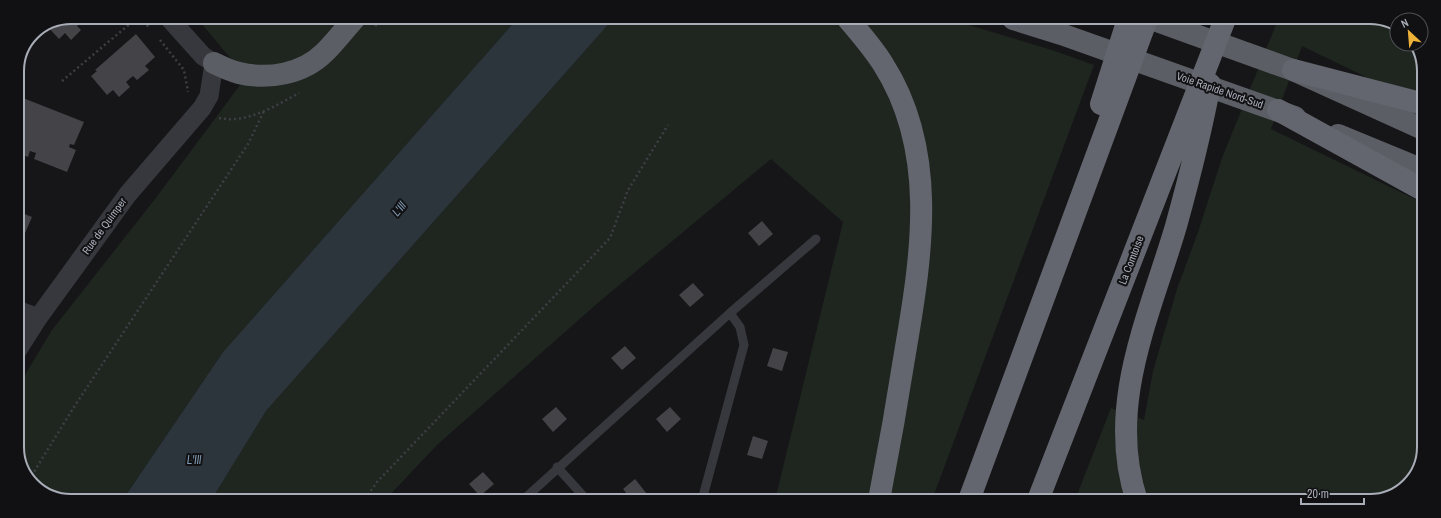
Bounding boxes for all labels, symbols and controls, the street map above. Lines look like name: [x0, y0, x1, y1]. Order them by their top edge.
north arrow: [1389, 12, 1429, 52]
text: N: [1399, 15, 1411, 31]
street label: Voie Rapide Nord-Sud: [1175, 69, 1265, 111]
street label: Rue de Quimper: [79, 195, 129, 257]
water label: L'Ill: [388, 198, 410, 220]
street label: La Comtoise: [1115, 234, 1147, 286]
water label: L'Ill: [187, 452, 202, 468]
scale bar: [1301, 480, 1364, 506]
text: 20 m: [1307, 486, 1329, 502]

